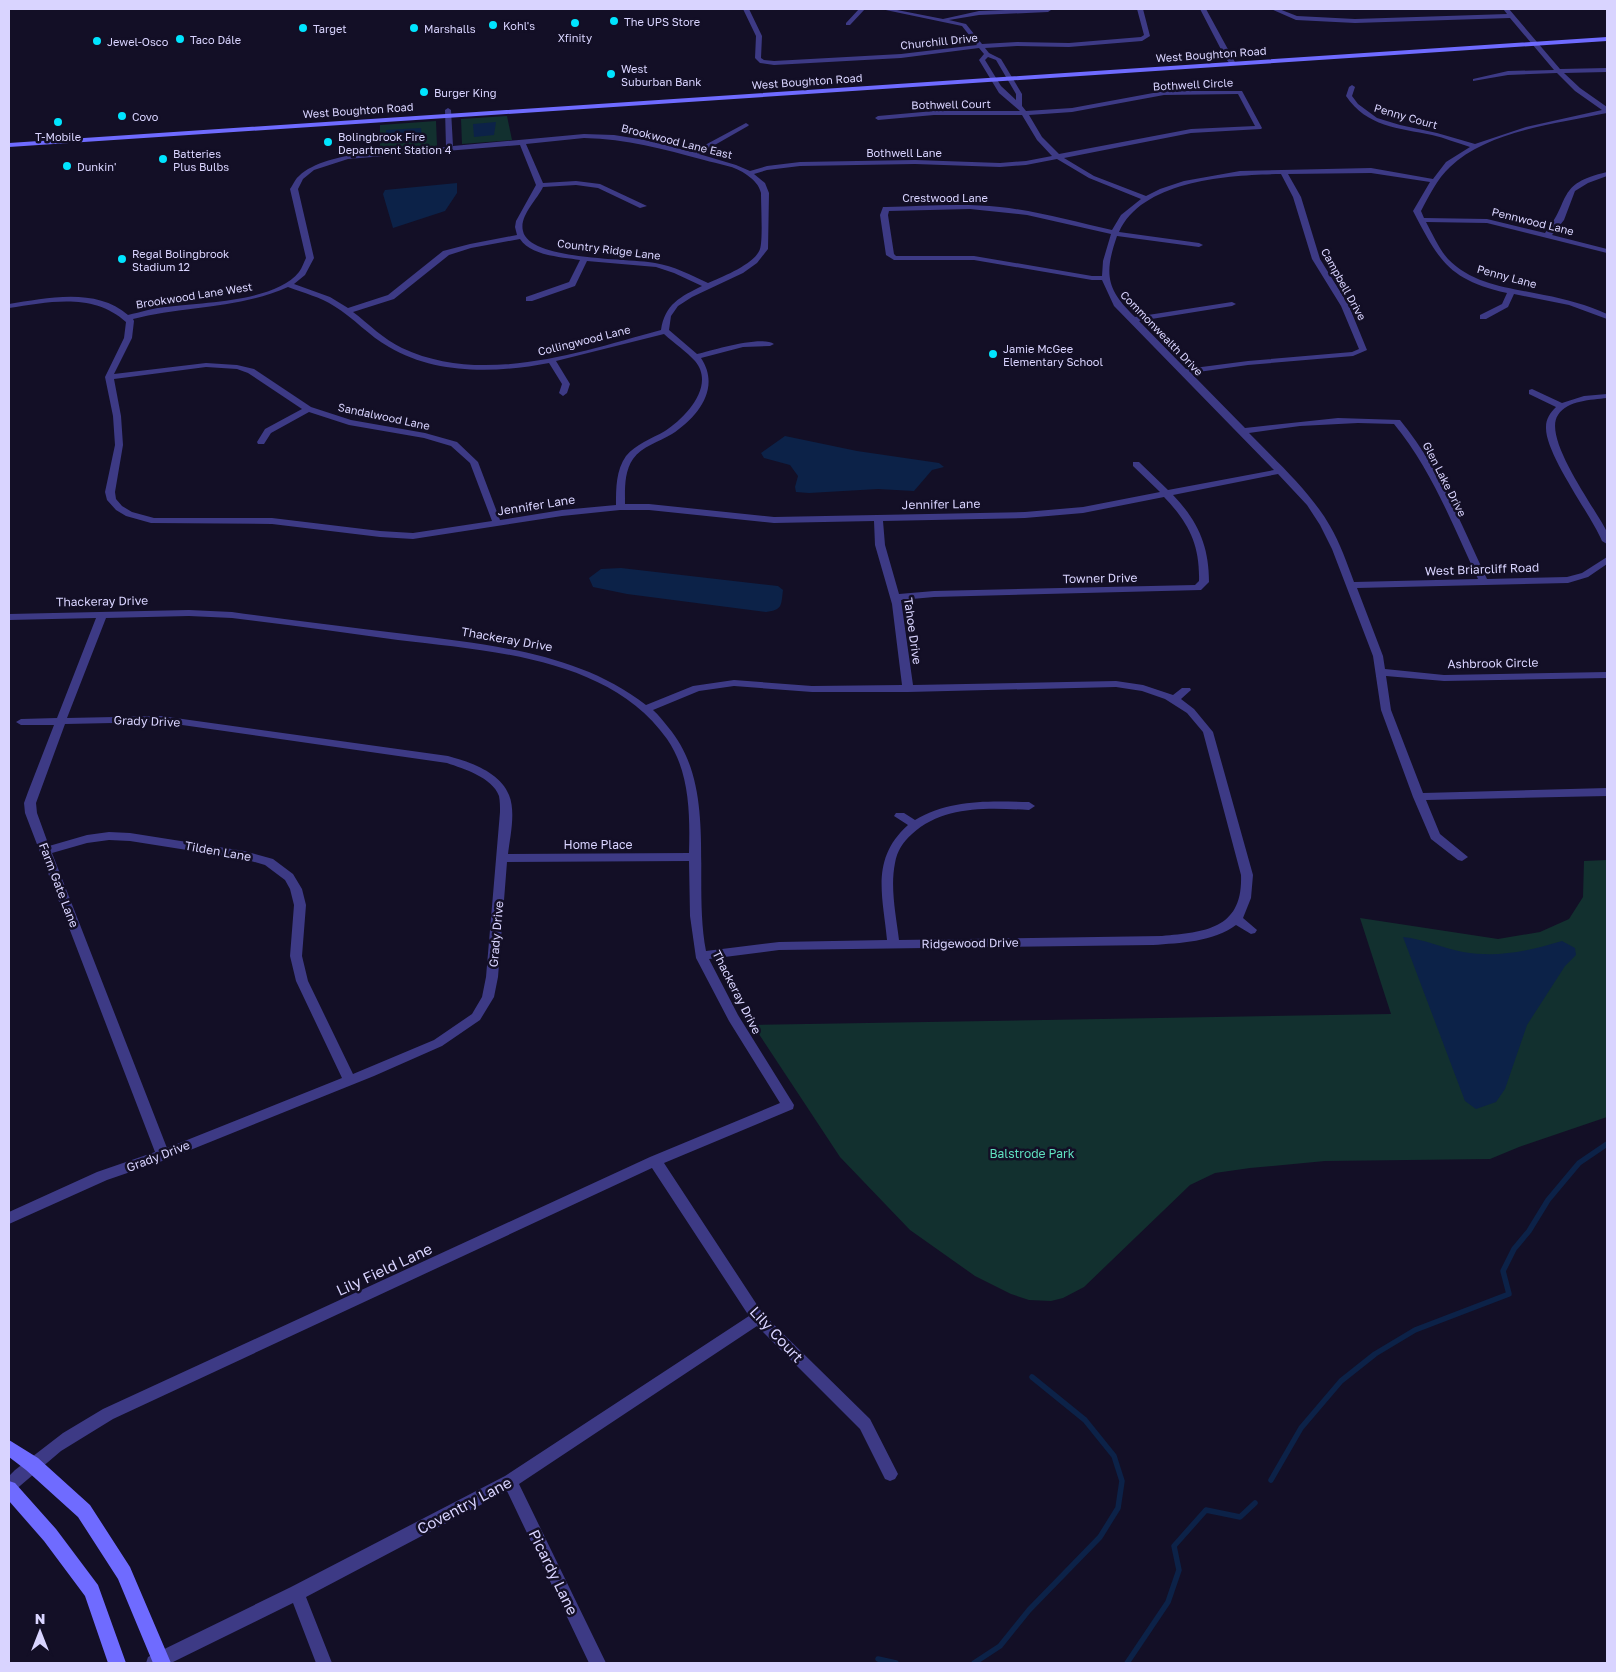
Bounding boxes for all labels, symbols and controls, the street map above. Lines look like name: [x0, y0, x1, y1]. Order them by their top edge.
marker: The UPS Store: [608, 15, 620, 27]
place label: The UPS Store: [624, 15, 700, 28]
marker: Xfinity: [569, 17, 581, 29]
marker: Kohl's: [487, 19, 499, 31]
place label: Kohl's: [503, 19, 535, 32]
marker: Target: [297, 22, 309, 34]
place label: Target: [313, 22, 347, 35]
marker: Marshalls: [408, 22, 420, 34]
place label: Marshalls: [424, 22, 476, 35]
street label: Churchill Drive: [900, 30, 978, 52]
place label: Xfinity: [558, 31, 592, 44]
marker: Taco Dále: [174, 33, 186, 45]
place label: Taco Dále: [190, 33, 241, 46]
marker: Jewel-Osco: [91, 35, 103, 47]
place label: Jewel-Osco: [107, 35, 169, 48]
street label: West Boughton Road: [1155, 44, 1267, 64]
place label: West Suburban Bank: [621, 62, 701, 88]
marker: West Suburban Bank: [605, 68, 617, 80]
street label: West Boughton Road: [751, 71, 863, 91]
street label: Bothwell Circle: [1153, 75, 1233, 93]
marker: Burger King: [418, 86, 430, 98]
place label: Burger King: [434, 86, 496, 99]
street label: Bothwell Court: [911, 97, 991, 111]
street label: West Boughton Road: [302, 100, 414, 120]
street label: Penny Court: [1373, 101, 1439, 131]
marker: Covo: [116, 110, 128, 122]
place label: Covo: [132, 110, 159, 123]
marker: T-Mobile: [52, 116, 64, 128]
street label: Brookwood Lane East: [620, 121, 734, 161]
place label: T-Mobile: [35, 130, 81, 143]
place label: Bolingbrook Fire Department Station 4: [338, 130, 452, 156]
marker: Bolingbrook Fire Department Station 4: [322, 136, 334, 148]
street label: Bothwell Lane: [866, 146, 942, 159]
place label: Batteries Plus Bulbs: [173, 147, 229, 173]
marker: Batteries Plus Bulbs: [157, 153, 169, 165]
marker: Dunkin': [61, 160, 73, 172]
place label: Dunkin': [77, 160, 116, 173]
street label: Crestwood Lane: [902, 191, 988, 204]
street label: Pennwood Lane: [1491, 205, 1575, 237]
street label: Country Ridge Lane: [557, 236, 661, 262]
street label: Campbell Drive: [1319, 246, 1369, 322]
place label: Regal Bolingbrook Stadium 12: [132, 247, 229, 273]
marker: Regal Bolingbrook Stadium 12: [116, 253, 128, 265]
street label: Penny Lane: [1476, 262, 1538, 290]
street label: Brookwood Lane West: [135, 279, 253, 311]
street label: Commonwealth Drive: [1118, 288, 1206, 378]
street label: Collingwood Lane: [536, 322, 632, 358]
place label: Jamie McGee Elementary School: [1003, 342, 1103, 368]
marker: Jamie McGee Elementary School: [987, 348, 999, 360]
street label: Sandalwood Lane: [337, 400, 431, 432]
street label: Glen Lake Drive: [1421, 439, 1469, 519]
street label: Jennifer Lane: [496, 491, 576, 519]
street label: Jennifer Lane: [902, 496, 980, 512]
street label: West Briarcliff Road: [1425, 560, 1539, 578]
street label: Towner Drive: [1062, 570, 1138, 586]
street label: Thackeray Drive: [56, 593, 148, 609]
street label: Tahoe Drive: [901, 597, 925, 665]
street label: Thackeray Drive: [460, 624, 554, 654]
street label: Ashbrook Circle: [1447, 655, 1539, 671]
street label: Grady Drive: [113, 712, 181, 730]
street label: Home Place: [564, 837, 632, 852]
street label: Tilden Lane: [184, 838, 252, 864]
street label: Farm Gate Lane: [36, 840, 82, 930]
street label: Grady Drive: [486, 900, 506, 968]
street label: Ridgewood Drive: [921, 935, 1019, 951]
street label: Thackeray Drive: [709, 948, 765, 1037]
street label: Grady Drive: [124, 1137, 192, 1175]
park label: Balstrode Park: [990, 1146, 1075, 1161]
street label: Lily Field Lane: [333, 1239, 435, 1299]
street label: Lily Court: [747, 1302, 807, 1366]
street label: Coventry Lane: [414, 1472, 515, 1537]
street label: Picardy Lane: [526, 1526, 583, 1618]
north arrow: [15, 1607, 65, 1657]
text: N: [35, 1610, 45, 1627]

